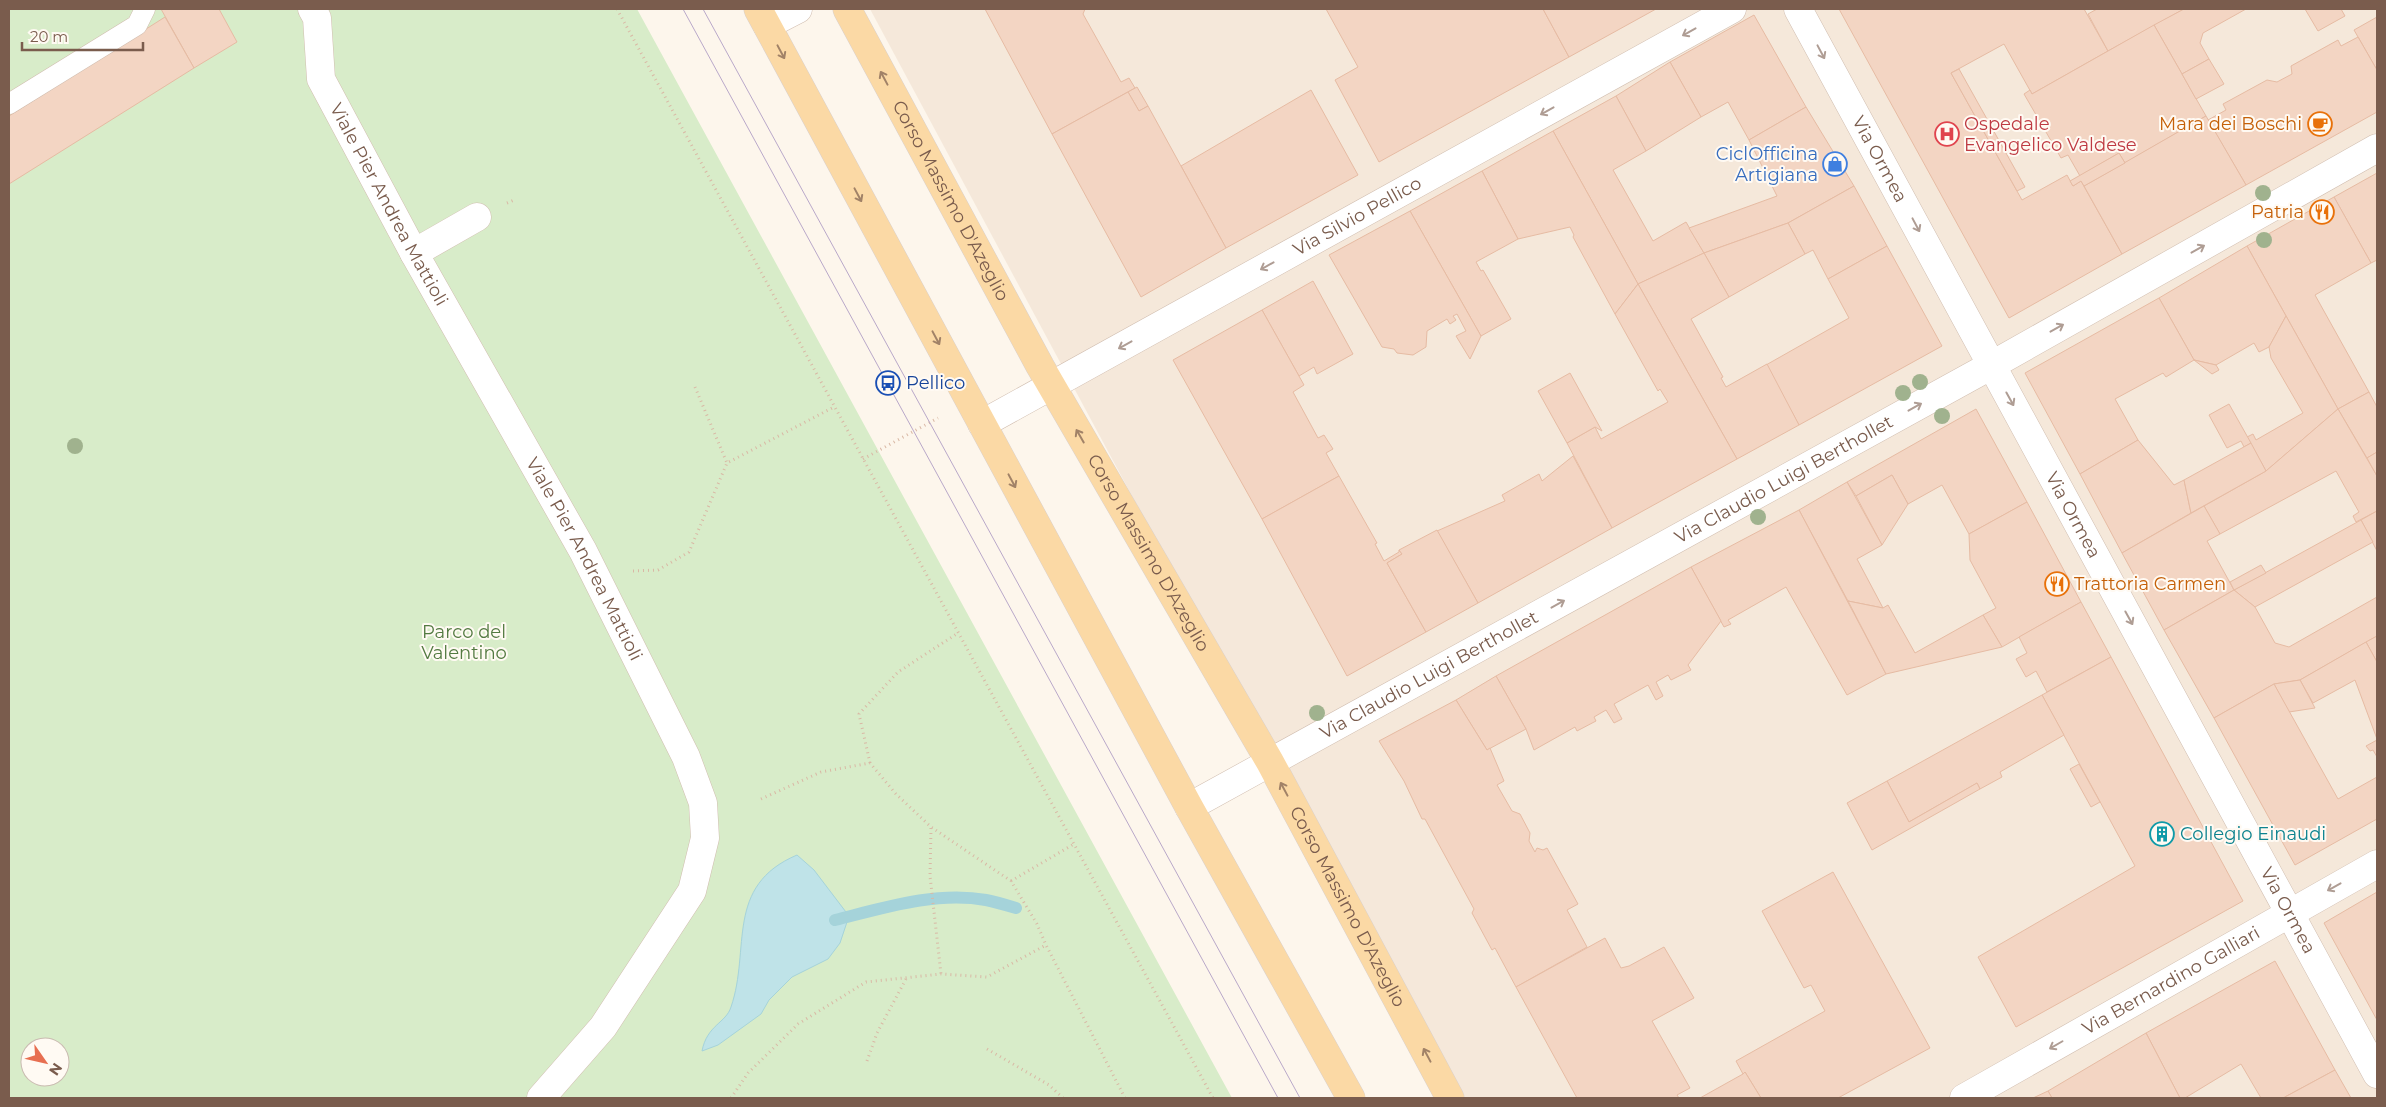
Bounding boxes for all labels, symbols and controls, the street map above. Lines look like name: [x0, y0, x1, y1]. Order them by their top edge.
scale bar: [22, 20, 144, 52]
text: 20 m: [30, 27, 68, 46]
one-way arrow: [1682, 28, 1697, 38]
one-way arrow: [776, 44, 786, 59]
one-way arrow: [1817, 44, 1827, 58]
one-way arrow: [879, 72, 889, 86]
street label: Corso Massimo D'Azeglio: [888, 97, 1014, 305]
street label: Viale Pier Andrea Mattioli: [325, 99, 453, 310]
one-way arrow: [1540, 107, 1555, 116]
cafe icon: Mara dei Boschi: [2307, 111, 2333, 137]
street label: Via Ormea: [1847, 112, 1912, 206]
place label: Ospedale Evangelico Valdese: [1964, 113, 2137, 156]
place label: Mara dei Boschi: [2159, 113, 2302, 135]
hospital icon: Ospedale Evangelico Valdese: [1934, 121, 1960, 147]
place label: CiclOfficina Artigiana: [1716, 143, 1818, 186]
shop icon: CiclOfficina Artigiana: [1822, 151, 1848, 177]
street label: Via Silvio Pellico: [1289, 172, 1425, 261]
one-way arrow: [854, 187, 864, 201]
restaurant icon: Patria: [2309, 199, 2335, 225]
place label: Patria: [2251, 201, 2304, 223]
one-way arrow: [1912, 217, 1921, 232]
one-way arrow: [2191, 243, 2205, 253]
one-way arrow: [1260, 262, 1275, 272]
one-way arrow: [2049, 323, 2063, 333]
one-way arrow: [931, 330, 941, 344]
one-way arrow: [1118, 341, 1133, 350]
bus stop icon: Pellico: [875, 370, 901, 396]
place label: Pellico: [906, 372, 965, 394]
one-way arrow: [2005, 391, 2015, 406]
one-way arrow: [1907, 402, 1921, 412]
street label: Via Claudio Luigi Berthollet: [1671, 411, 1897, 548]
one-way arrow: [1075, 428, 1085, 443]
street label: Corso Massimo D'Azeglio: [1083, 450, 1214, 656]
street label: Viale Pier Andrea Mattioli: [521, 454, 647, 664]
street label: Via Ormea: [2041, 468, 2105, 562]
one-way arrow: [1008, 473, 1018, 488]
restaurant icon: Trattoria Carmen: [2044, 571, 2070, 597]
place label: Trattoria Carmen: [2074, 573, 2226, 595]
one-way arrow: [1550, 599, 1565, 609]
street label: Via Claudio Luigi Berthollet: [1316, 606, 1542, 744]
one-way arrow: [2125, 611, 2135, 625]
park label: Parco del Valentino: [421, 621, 507, 664]
one-way arrow: [1279, 781, 1289, 796]
street label: Corso Massimo D'Azeglio: [1285, 803, 1410, 1011]
building icon: Collegio Einaudi: [2149, 821, 2175, 847]
place label: Collegio Einaudi: [2180, 823, 2326, 845]
street label: Via Ormea: [2256, 863, 2320, 957]
one-way arrow: [2327, 882, 2342, 892]
street label: Via Bernardino Galliari: [2078, 922, 2264, 1040]
north arrow: [20, 1037, 70, 1087]
one-way arrow: [2050, 1041, 2064, 1051]
one-way arrow: [1422, 1048, 1432, 1063]
text: N: [45, 1060, 66, 1079]

